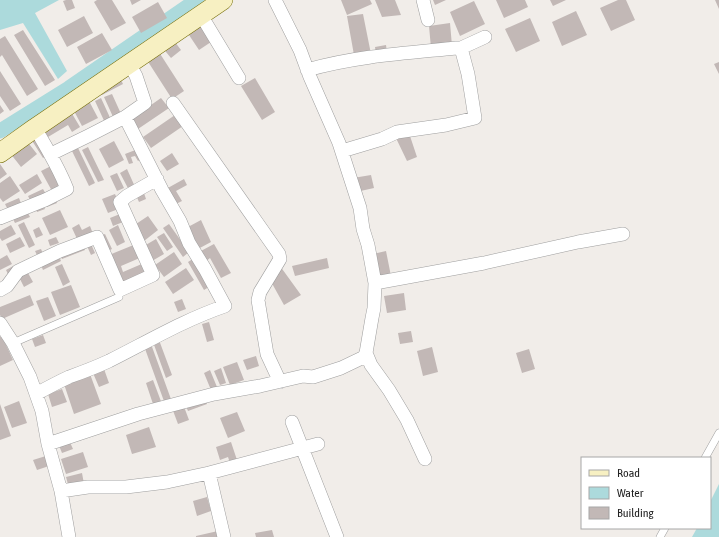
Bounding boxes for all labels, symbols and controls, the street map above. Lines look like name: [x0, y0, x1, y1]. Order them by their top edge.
legend: [581, 457, 711, 529]
text: Road: [617, 466, 640, 480]
text: Water: [617, 486, 644, 500]
text: Building: [617, 506, 655, 520]

